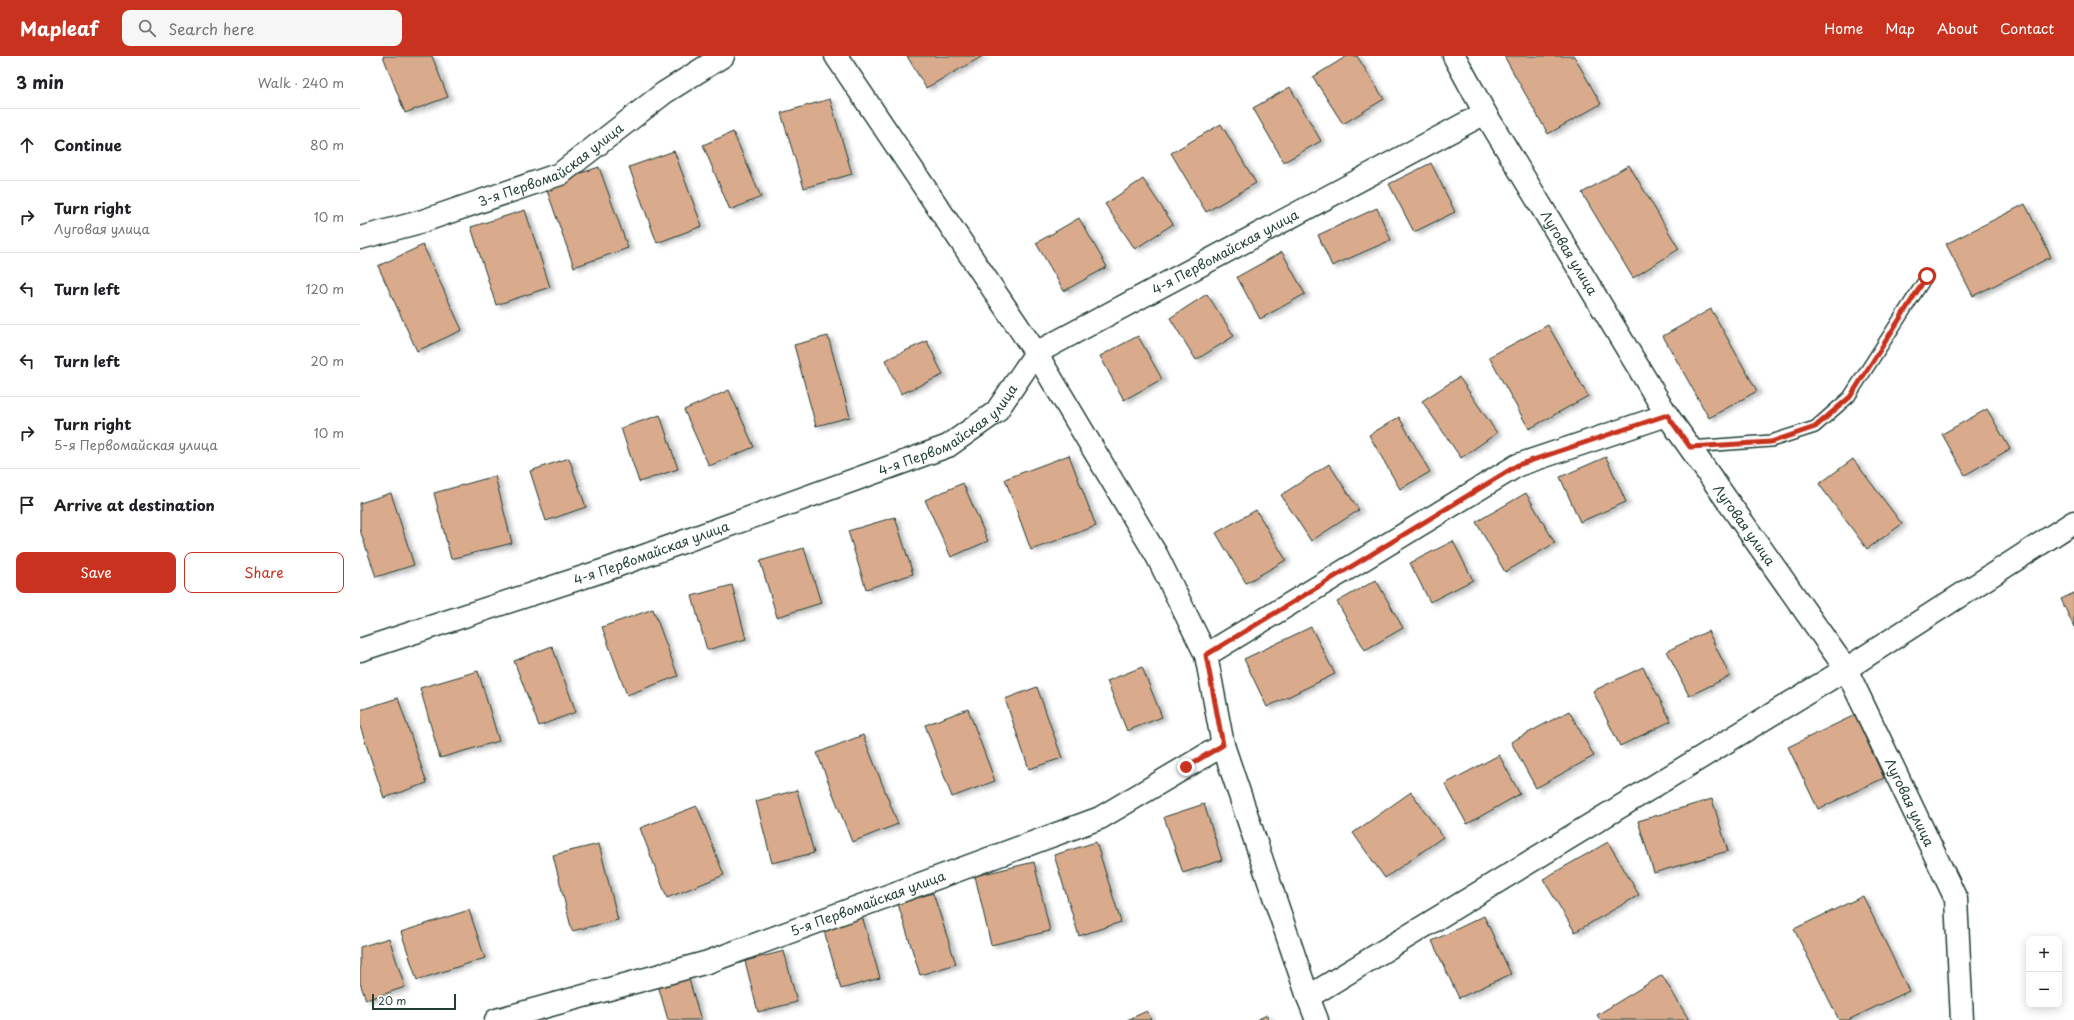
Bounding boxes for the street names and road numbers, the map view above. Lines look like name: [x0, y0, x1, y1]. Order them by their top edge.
street label: 3-я Первомайская улица: [475, 118, 628, 210]
street label: 4-я Первомайская улица: [1148, 204, 1302, 299]
street label: Луговая улица: [1537, 207, 1603, 299]
street label: 4-я Первомайская улица: [876, 379, 1022, 479]
street label: Луговая улица: [1710, 480, 1781, 570]
street label: 4-я Первомайская улица: [571, 516, 732, 589]
street label: Луговая улица: [1881, 755, 1940, 850]
street label: 5-я Первомайская улица: [787, 865, 948, 940]

